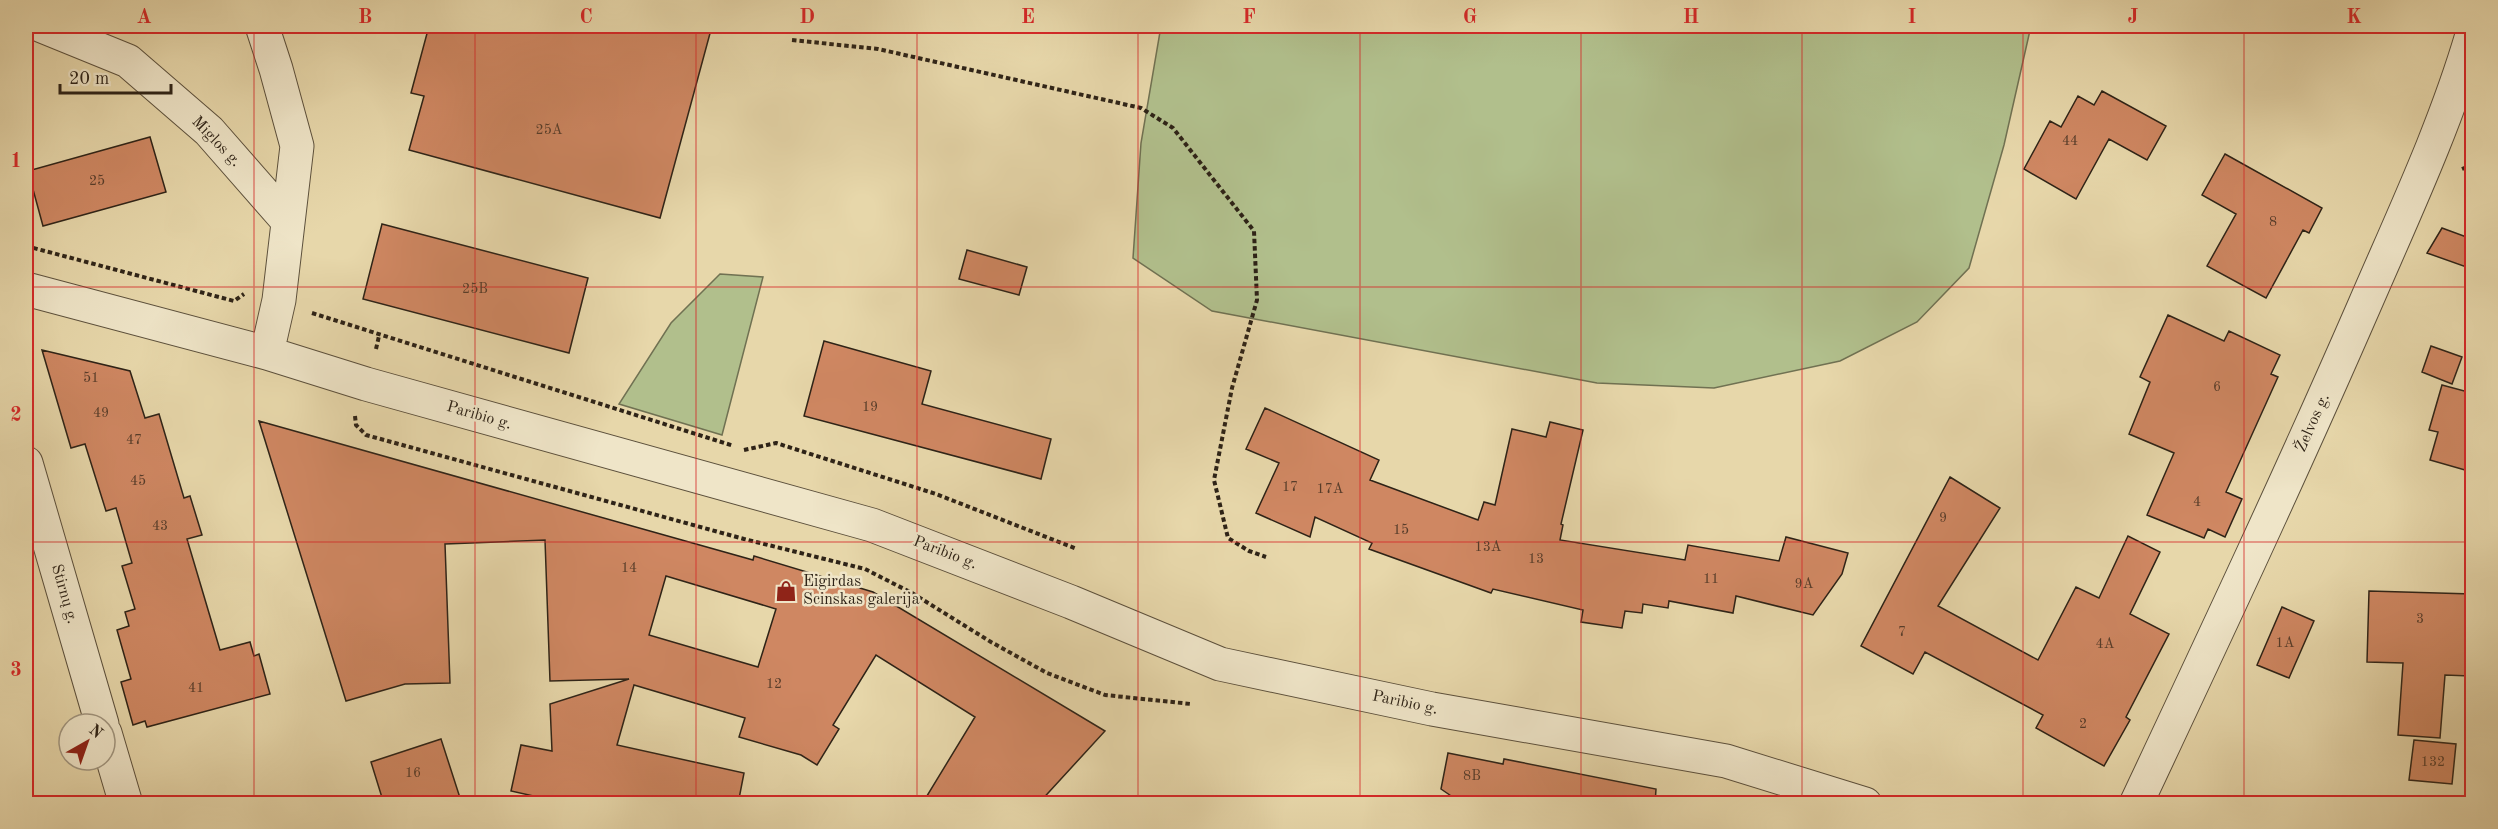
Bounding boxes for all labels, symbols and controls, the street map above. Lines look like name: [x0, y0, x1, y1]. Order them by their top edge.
text: A: [136, 8, 152, 28]
text: B: [358, 8, 372, 28]
text: C: [579, 8, 593, 28]
text: D: [799, 8, 815, 28]
text: E: [1021, 8, 1035, 28]
text: F: [1242, 8, 1256, 28]
text: G: [1463, 8, 1477, 28]
text: H: [1683, 8, 1699, 28]
text: I: [1908, 8, 1916, 28]
text: J: [2128, 8, 2139, 28]
text: K: [2346, 8, 2362, 28]
scale bar: [60, 57, 171, 95]
text: 20 m: [69, 70, 109, 88]
street label: Miglos g.: [188, 114, 244, 170]
house number: 25A: [536, 123, 563, 137]
house number: 44: [2062, 134, 2078, 148]
text: 1: [10, 152, 22, 172]
house number: 25: [89, 174, 105, 188]
house number: 8: [2269, 215, 2277, 229]
house number: 25B: [462, 282, 488, 296]
house number: 51: [83, 371, 99, 385]
house number: 6: [2213, 380, 2221, 394]
street label: Želvos g.: [2289, 390, 2333, 455]
street label: Paribio g.: [445, 399, 513, 433]
house number: 19: [862, 400, 878, 414]
text: 2: [10, 406, 22, 426]
house number: 49: [93, 406, 109, 420]
house number: 47: [126, 433, 142, 447]
house number: 45: [130, 474, 146, 488]
house number: 17: [1282, 480, 1298, 494]
house number: 17A: [1317, 482, 1344, 496]
house number: 4: [2193, 495, 2201, 509]
house number: 9: [1939, 511, 1947, 525]
house number: 43: [152, 519, 168, 533]
house number: 15: [1393, 523, 1409, 537]
street label: Paribio g.: [911, 534, 979, 572]
house number: 13A: [1475, 540, 1502, 554]
house number: 13: [1528, 552, 1544, 566]
house number: 14: [621, 561, 637, 575]
street label: Stirnų g.: [48, 562, 80, 626]
house number: 11: [1703, 572, 1719, 586]
place label: Eigirdas Scinskas galerija: [803, 574, 920, 608]
house number: 9A: [1795, 577, 1814, 591]
shop icon: Eigirdas Scinskas galerija: [774, 579, 798, 603]
house number: 3: [2416, 612, 2424, 626]
house number: 7: [1898, 625, 1906, 639]
house number: 1A: [2276, 636, 2295, 650]
house number: 4A: [2096, 637, 2115, 651]
text: 3: [10, 661, 22, 681]
house number: 12: [766, 677, 782, 691]
house number: 41: [188, 681, 204, 695]
street label: Paribio g.: [1371, 688, 1439, 718]
north arrow: [57, 712, 117, 772]
house number: 2: [2079, 717, 2087, 731]
text: N: [86, 722, 106, 743]
house number: 132: [2421, 755, 2445, 769]
house number: 16: [405, 766, 421, 780]
house number: 8B: [1463, 769, 1481, 783]

